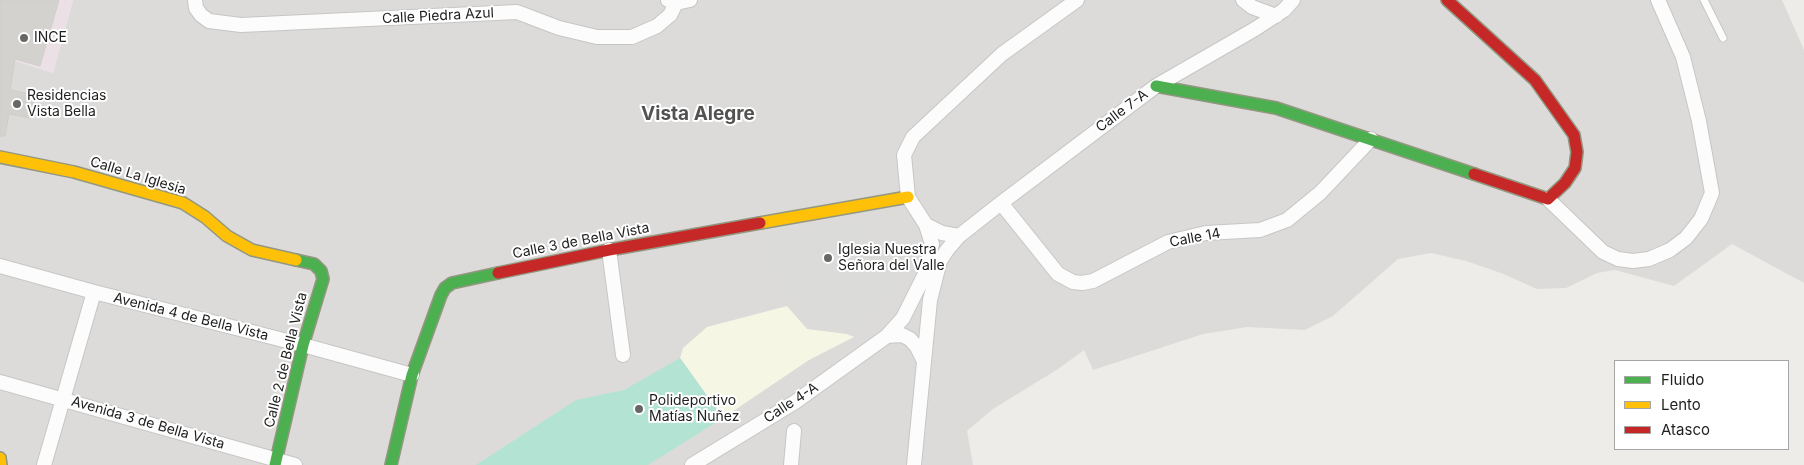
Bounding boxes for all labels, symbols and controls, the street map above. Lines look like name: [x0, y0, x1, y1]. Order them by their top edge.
street label: Calle Piedra Azul: [382, 5, 494, 27]
place label: INCE: [34, 30, 67, 46]
marker: INCE: [18, 32, 30, 44]
street label: Calle 7-A: [1093, 86, 1151, 136]
place label: Residencias Vista Bella: [27, 88, 106, 120]
marker: Residencias Vista Bella: [11, 98, 23, 110]
district label: Vista Alegre: [641, 103, 755, 125]
street label: Calle La Iglesia: [88, 153, 188, 199]
street label: Calle 3 de Bella Vista: [511, 219, 651, 263]
street label: Calle 14: [1168, 225, 1222, 251]
place label: Iglesia Nuestra Señora del Valle: [838, 242, 945, 274]
marker: Iglesia Nuestra Señora del Valle: [822, 252, 834, 264]
street label: Avenida 4 de Bella Vista: [112, 290, 270, 344]
street label: Calle 2 de Bella Vista: [261, 291, 311, 429]
legend: [1614, 360, 1789, 450]
text: Fluido: [1661, 370, 1704, 389]
street label: Calle 4-A: [761, 379, 821, 427]
street label: Avenida 3 de Bella Vista: [69, 393, 227, 453]
place label: Polideportivo Matías Nuñez: [649, 393, 739, 426]
text: Lento: [1661, 395, 1701, 414]
marker: Polideportivo Matías Nuñez: [633, 403, 645, 415]
text: Atasco: [1661, 420, 1710, 439]

